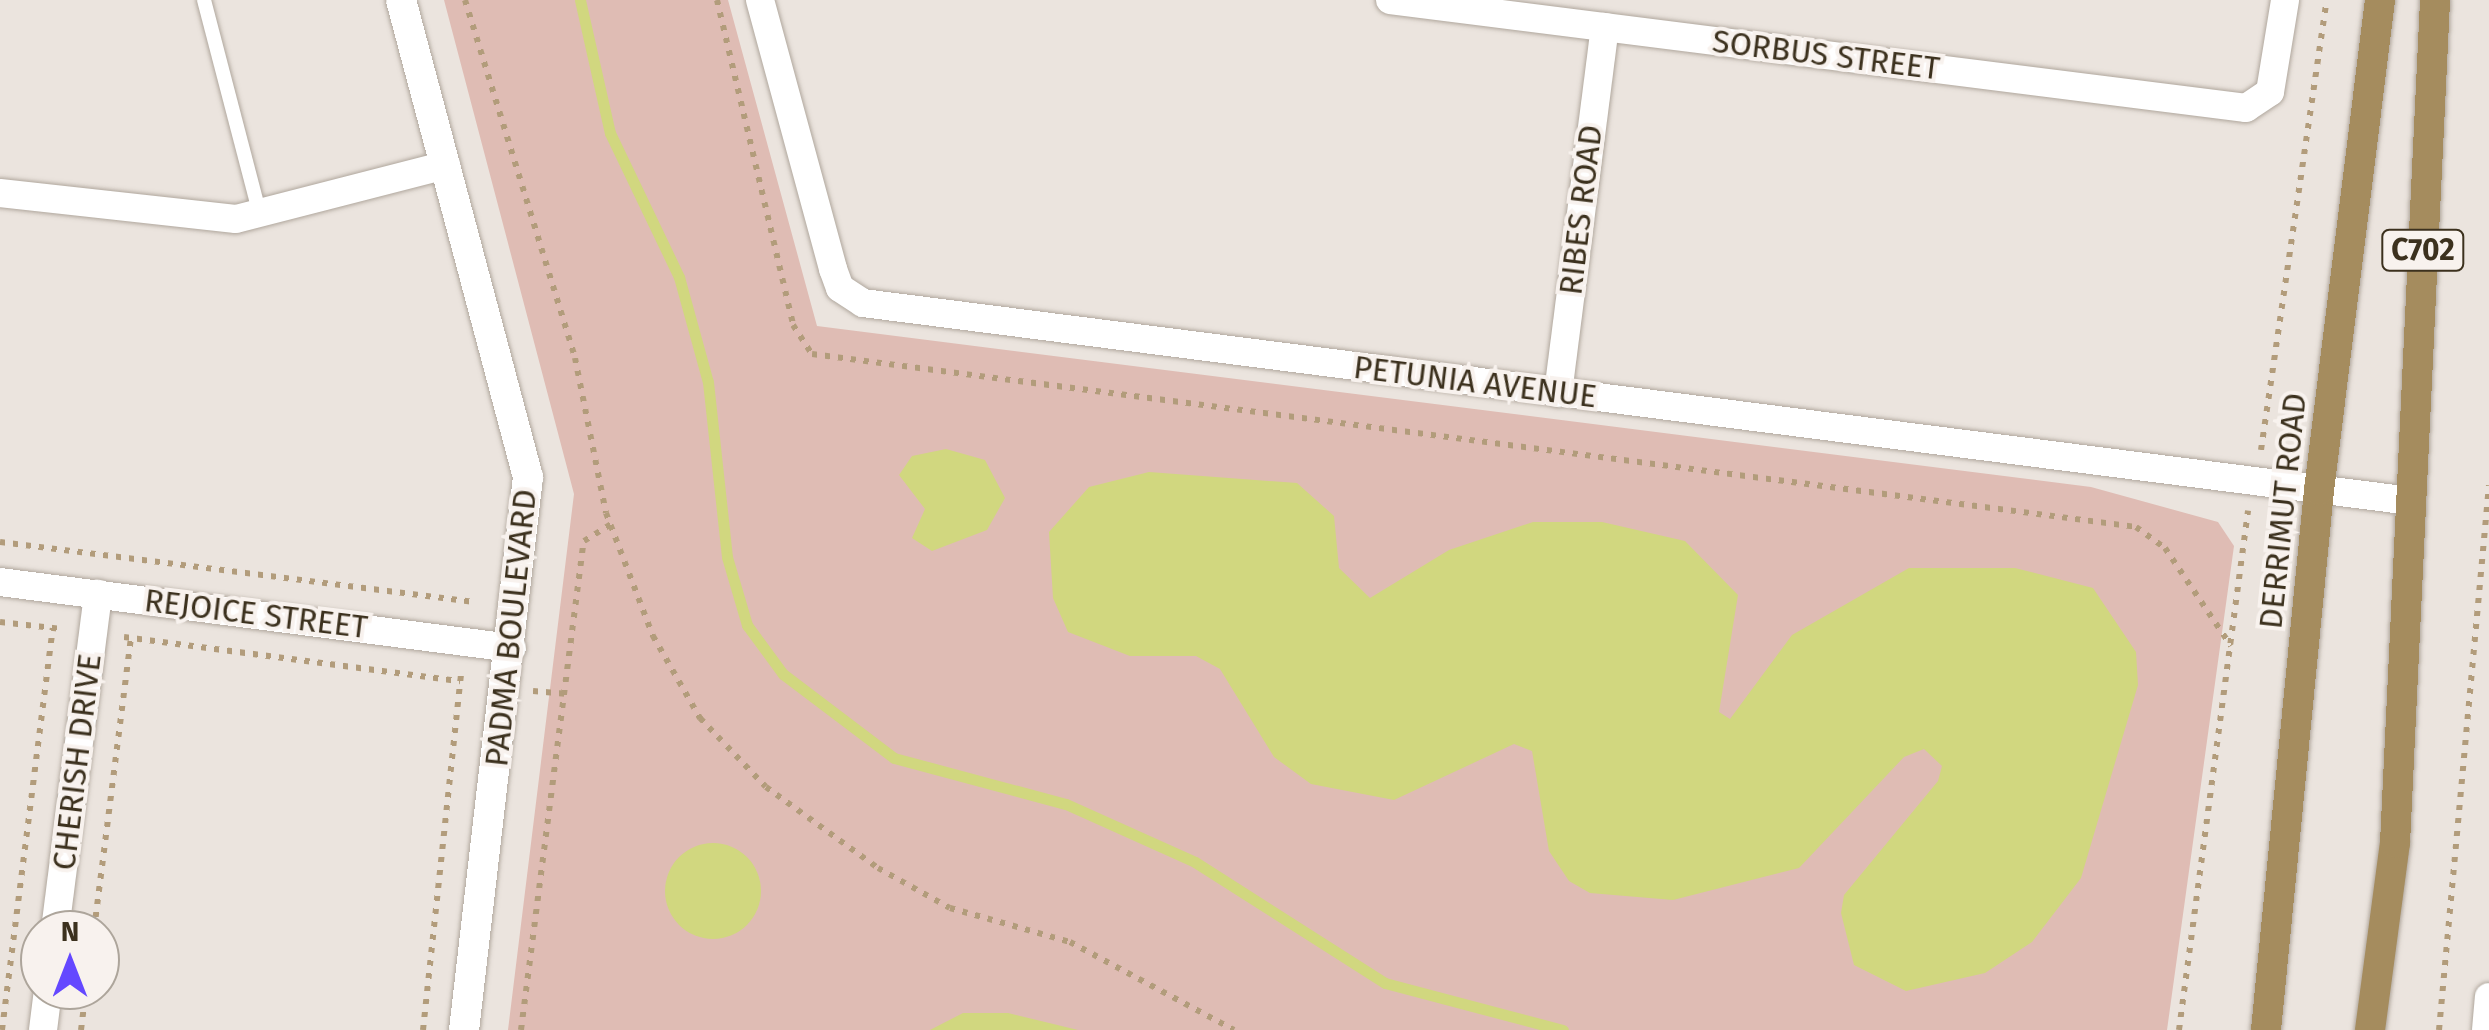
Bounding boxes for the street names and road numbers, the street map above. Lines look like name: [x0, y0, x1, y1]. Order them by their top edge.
street label: SORBUS STREET: [1710, 22, 1942, 88]
street label: RIBES ROAD: [1552, 123, 1610, 297]
road number: C702: [2380, 225, 2466, 275]
street label: PETUNIA AVENUE: [1351, 348, 1599, 416]
street label: DERRIMUT ROAD: [2252, 391, 2314, 631]
street label: PADMA BOULEVARD: [477, 487, 545, 769]
street label: REJOICE STREET: [142, 581, 370, 647]
street label: CHERISH DRIVE: [45, 652, 109, 872]

